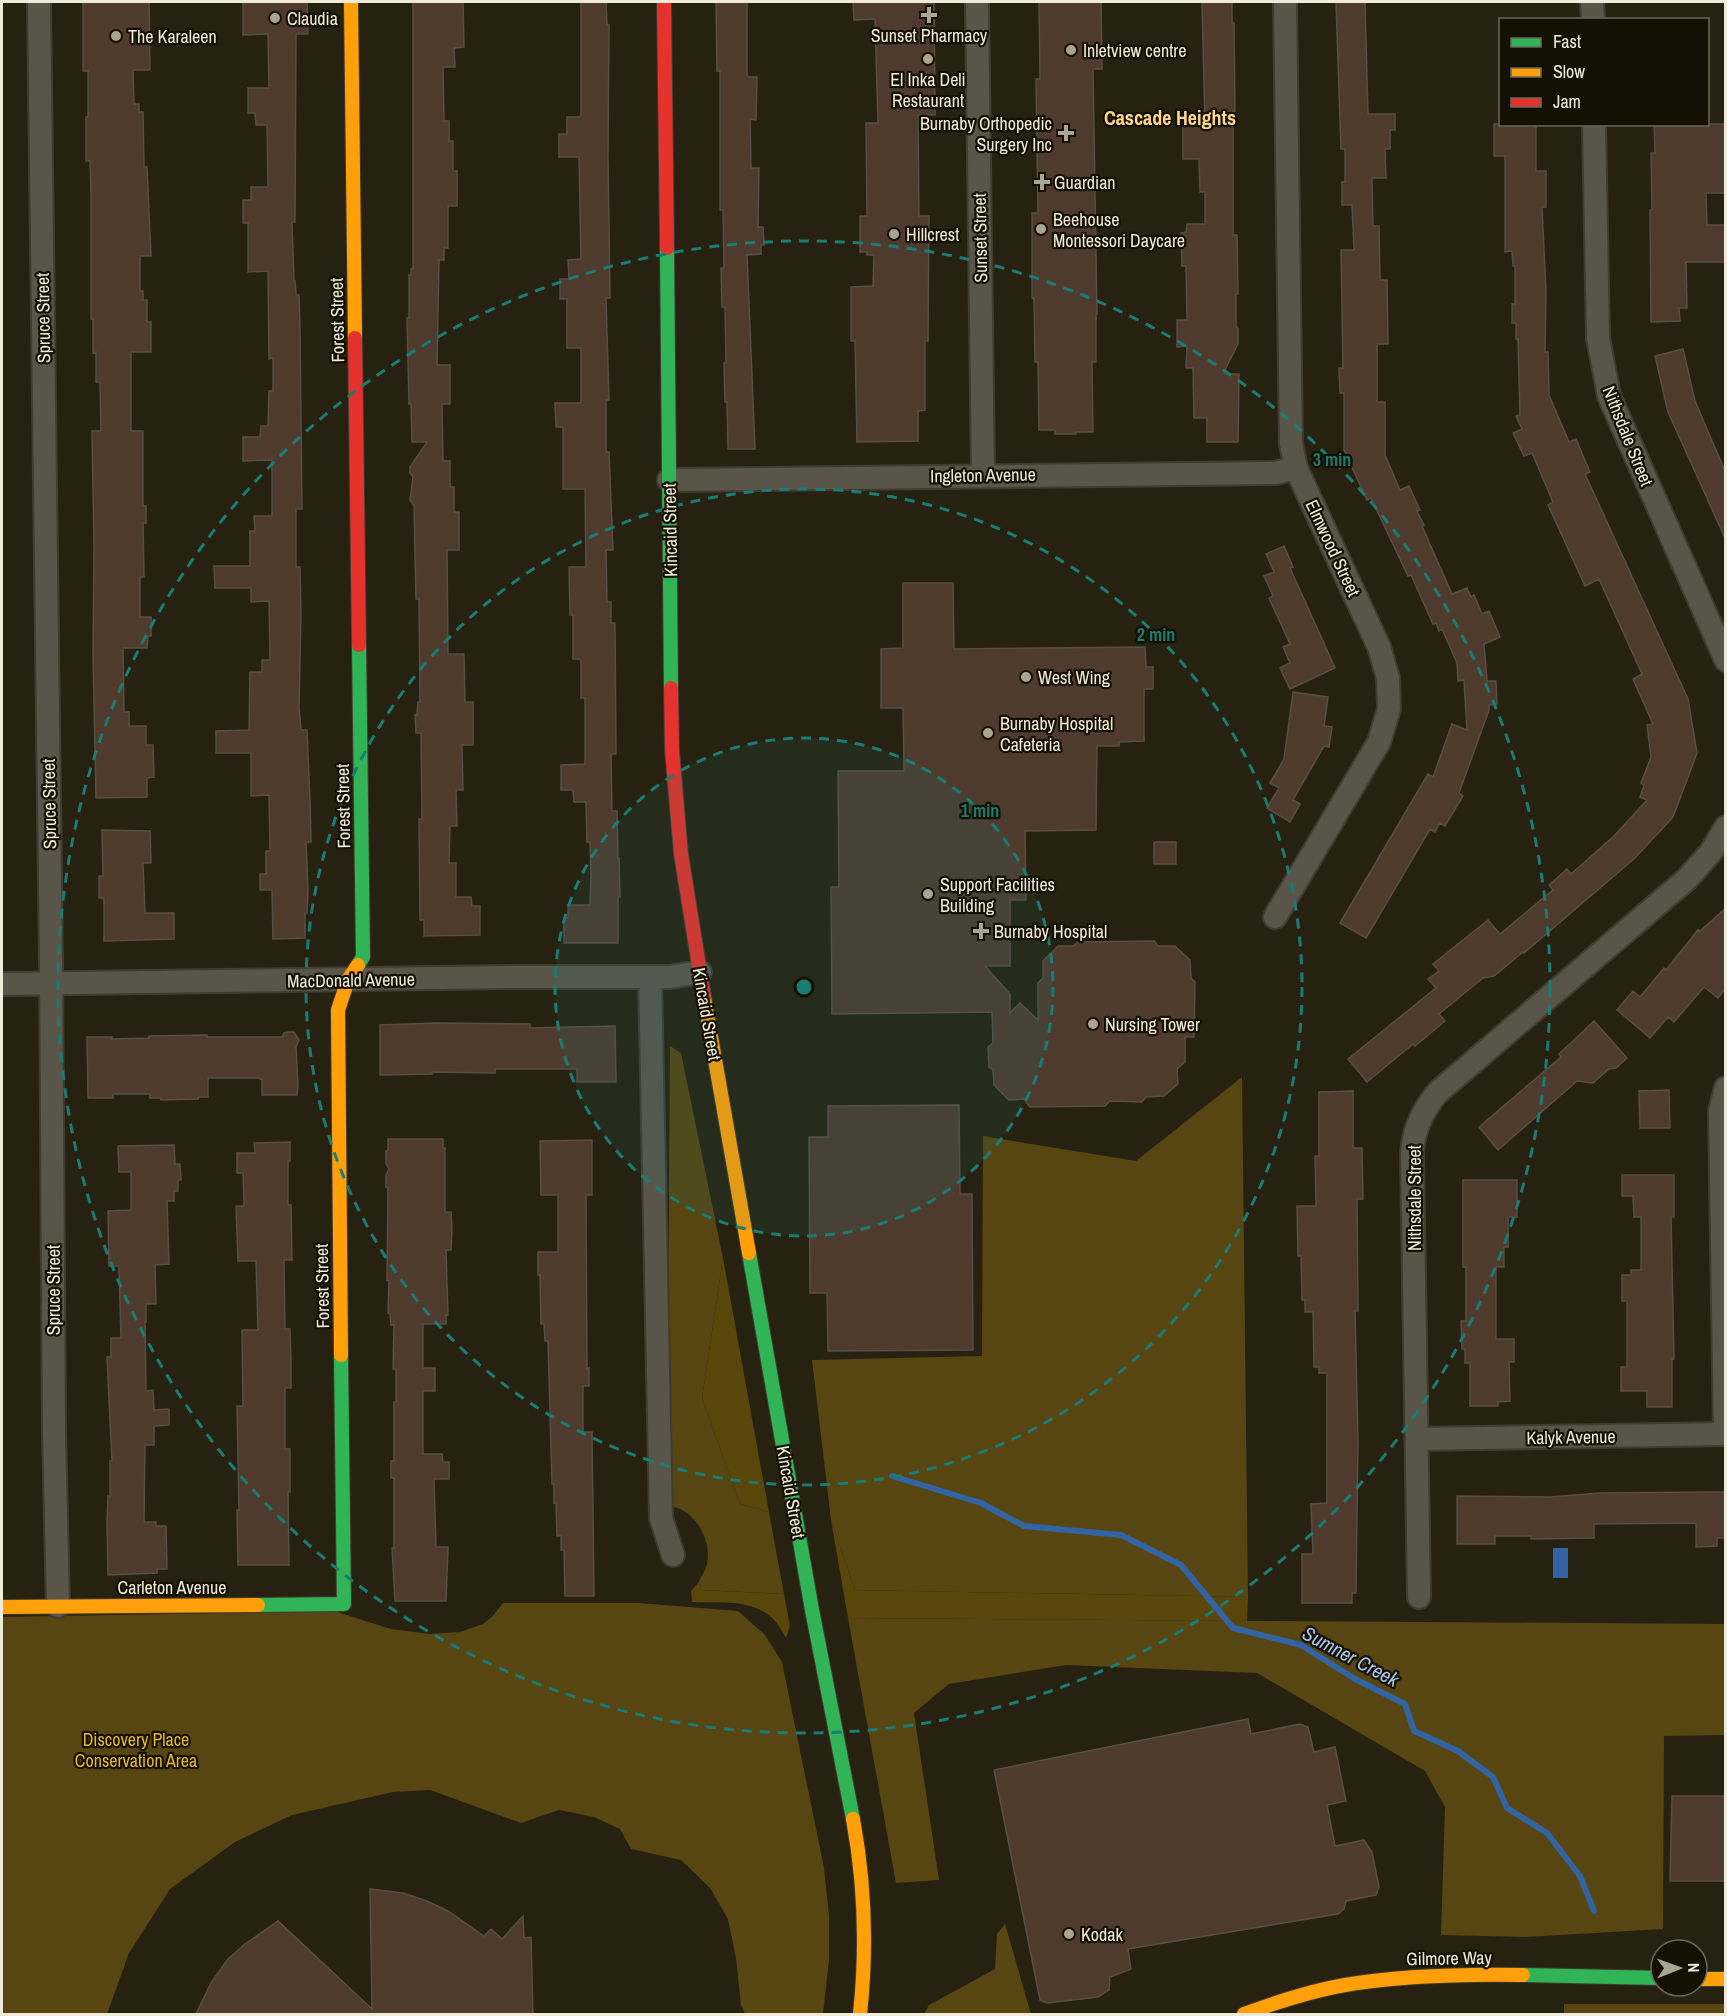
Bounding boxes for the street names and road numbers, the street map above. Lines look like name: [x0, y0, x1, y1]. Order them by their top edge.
street label: Sunset Street: [967, 193, 993, 283]
street label: Spruce Street: [30, 273, 56, 363]
street label: Forest Street: [324, 277, 350, 363]
street label: Nithsdale Street: [1597, 382, 1659, 490]
street label: Ingleton Avenue: [930, 462, 1036, 488]
street label: Kincaid Street: [657, 483, 683, 577]
street label: Elmwood Street: [1300, 496, 1366, 600]
street label: Spruce Street: [36, 759, 62, 849]
street label: Forest Street: [330, 763, 356, 849]
street label: MacDonald Avenue: [287, 966, 415, 994]
street label: Kincaid Street: [687, 966, 727, 1062]
street label: Nithsdale Street: [1402, 1145, 1427, 1251]
street label: Forest Street: [309, 1243, 335, 1329]
street label: Spruce Street: [41, 1245, 66, 1335]
street label: Kalyk Avenue: [1526, 1424, 1616, 1450]
street label: Kincaid Street: [771, 1444, 811, 1540]
street label: Carleton Avenue: [118, 1575, 226, 1600]
street label: Gilmore Way: [1406, 1945, 1493, 1971]

